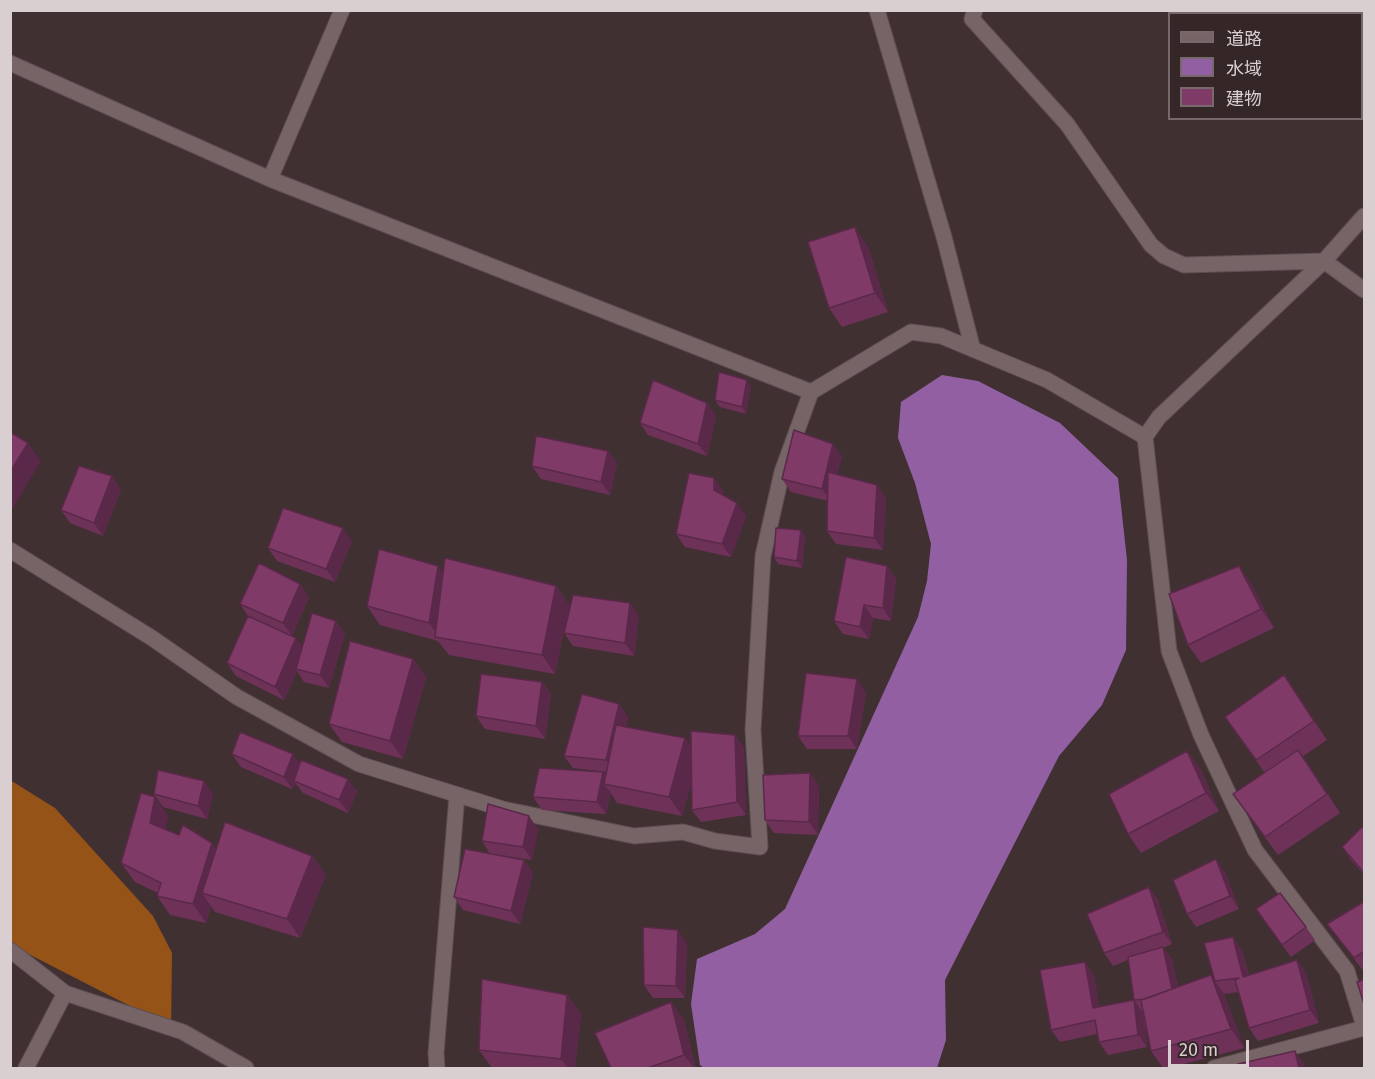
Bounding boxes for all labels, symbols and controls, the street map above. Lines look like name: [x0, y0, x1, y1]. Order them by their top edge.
legend: [1168, 12, 1363, 120]
text: 道路: [1226, 28, 1262, 50]
text: 水域: [1226, 58, 1262, 80]
text: 建物: [1226, 88, 1262, 110]
scale bar: [1171, 1028, 1252, 1066]
text: 20 m: [1179, 1039, 1218, 1061]

